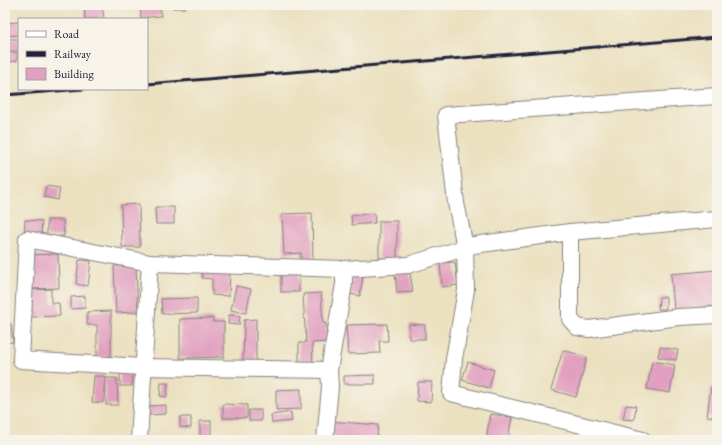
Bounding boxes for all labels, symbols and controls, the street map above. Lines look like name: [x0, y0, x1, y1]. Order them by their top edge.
legend: [18, 18, 148, 90]
text: Road: [54, 26, 80, 42]
text: Railway: [54, 46, 92, 62]
text: Building: [54, 66, 95, 82]

